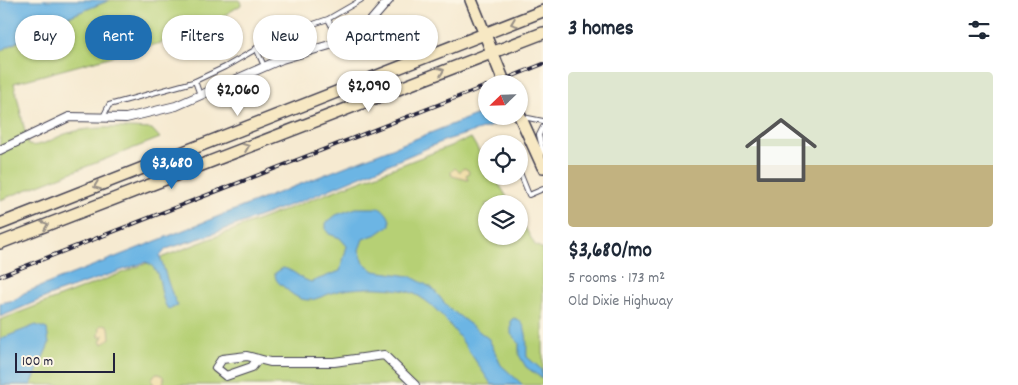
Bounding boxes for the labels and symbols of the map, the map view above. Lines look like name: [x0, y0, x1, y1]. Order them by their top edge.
one-way arrow: [510, 17, 519, 27]
one-way arrow: [436, 67, 445, 78]
pin: $2,090: [328, 70, 410, 113]
pin: $2,060: [197, 74, 279, 117]
north arrow: [478, 75, 528, 125]
one-way arrow: [241, 143, 250, 154]
pin: $3,680: [131, 148, 213, 190]
one-way arrow: [93, 180, 102, 190]
one-way arrow: [41, 221, 49, 231]
scale bar: [15, 350, 115, 373]

